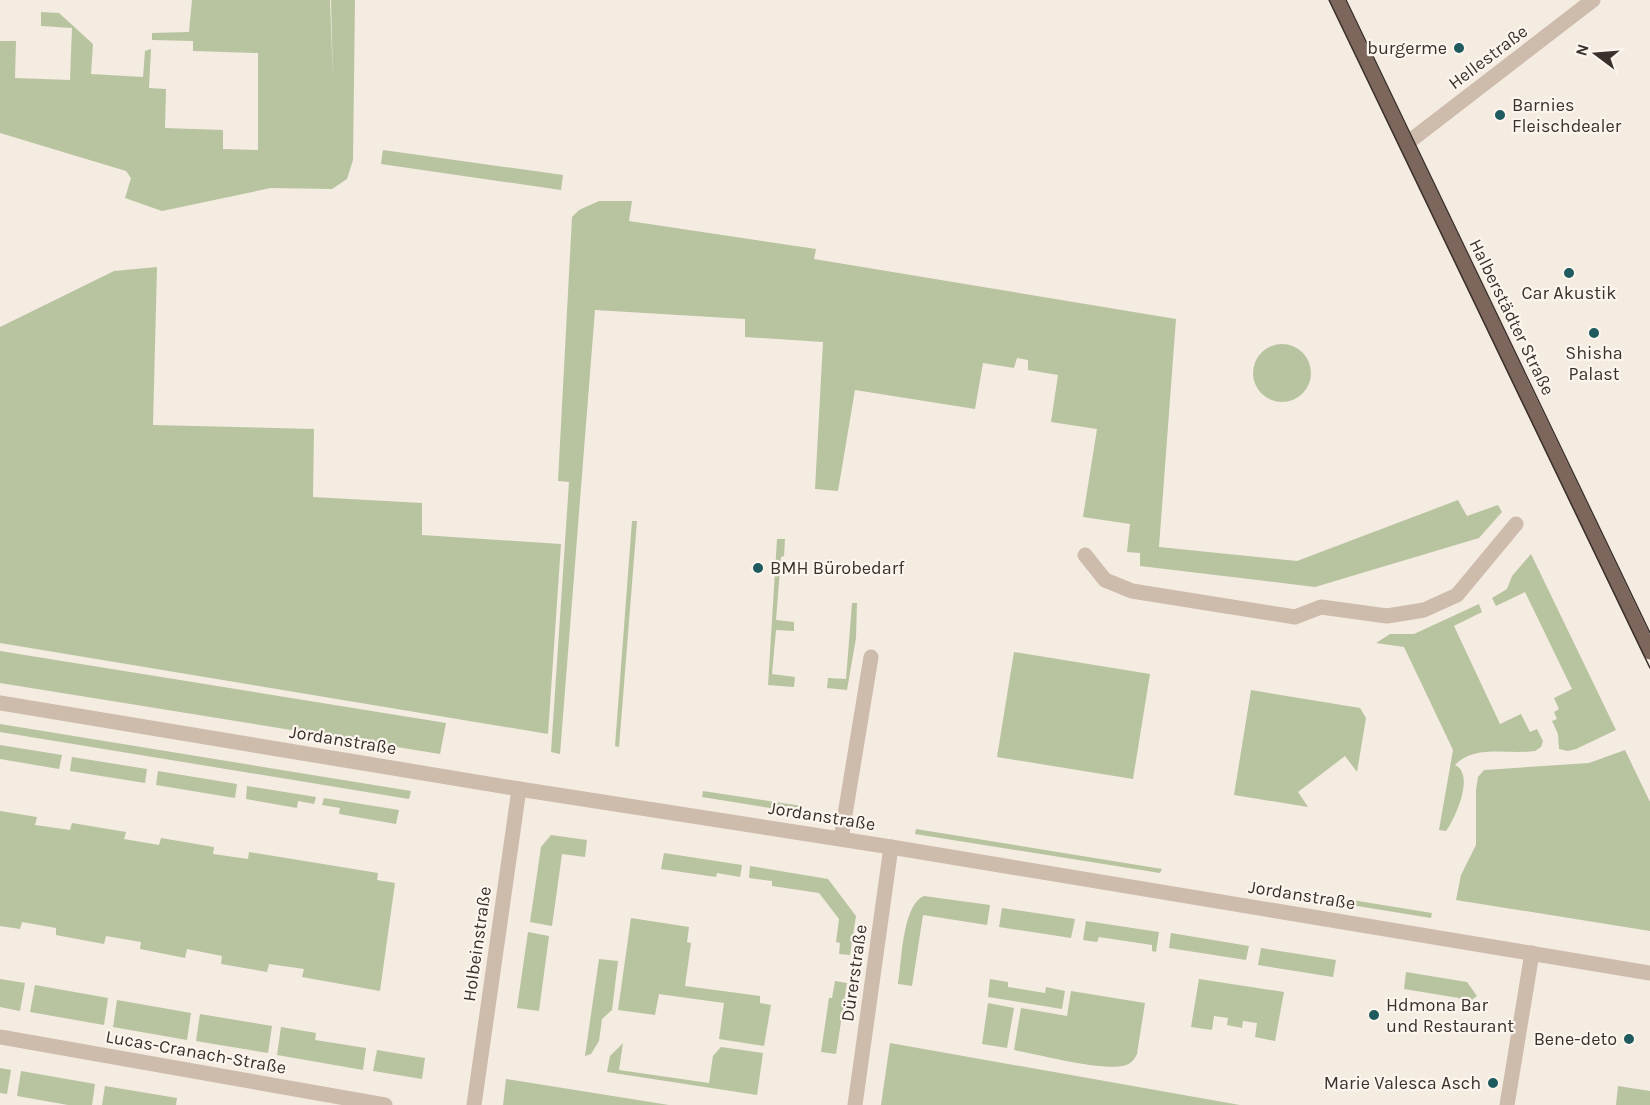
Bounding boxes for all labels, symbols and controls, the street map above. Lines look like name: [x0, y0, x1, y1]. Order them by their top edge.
street label: Hellestraße: [1444, 20, 1532, 94]
north arrow: [1566, 24, 1626, 84]
place label: burgerme: [1367, 37, 1447, 59]
marker: burgerme: [1452, 41, 1466, 55]
text: N: [1571, 42, 1593, 58]
place label: Barnies Fleischdealer: [1512, 94, 1622, 137]
marker: Barnies Fleischdealer: [1493, 108, 1507, 122]
street label: Halberstädter Straße: [1465, 235, 1559, 399]
marker: Car Akustik: [1562, 266, 1576, 280]
place label: Car Akustik: [1522, 282, 1616, 304]
marker: Shisha Palast: [1587, 326, 1601, 340]
place label: Shisha Palast: [1565, 342, 1623, 385]
place label: BMH Bürobedarf: [770, 557, 905, 579]
marker: BMH Bürobedarf: [751, 561, 765, 575]
street label: Jordanstraße: [288, 721, 398, 759]
street label: Jordanstraße: [767, 797, 877, 835]
street label: Jordanstraße: [1247, 876, 1357, 914]
street label: Holbeinstraße: [458, 885, 496, 1003]
street label: Dürerstraße: [836, 923, 872, 1023]
place label: Hdmona Bar und Restaurant: [1386, 994, 1514, 1037]
marker: Hdmona Bar und Restaurant: [1367, 1008, 1381, 1022]
street label: Lucas-Cranach-Straße: [104, 1025, 288, 1079]
place label: Bene-deto: [1534, 1028, 1617, 1050]
marker: Bene-deto: [1622, 1032, 1636, 1046]
place label: Marie Valesca Asch: [1324, 1072, 1481, 1094]
marker: Marie Valesca Asch: [1486, 1076, 1500, 1090]

